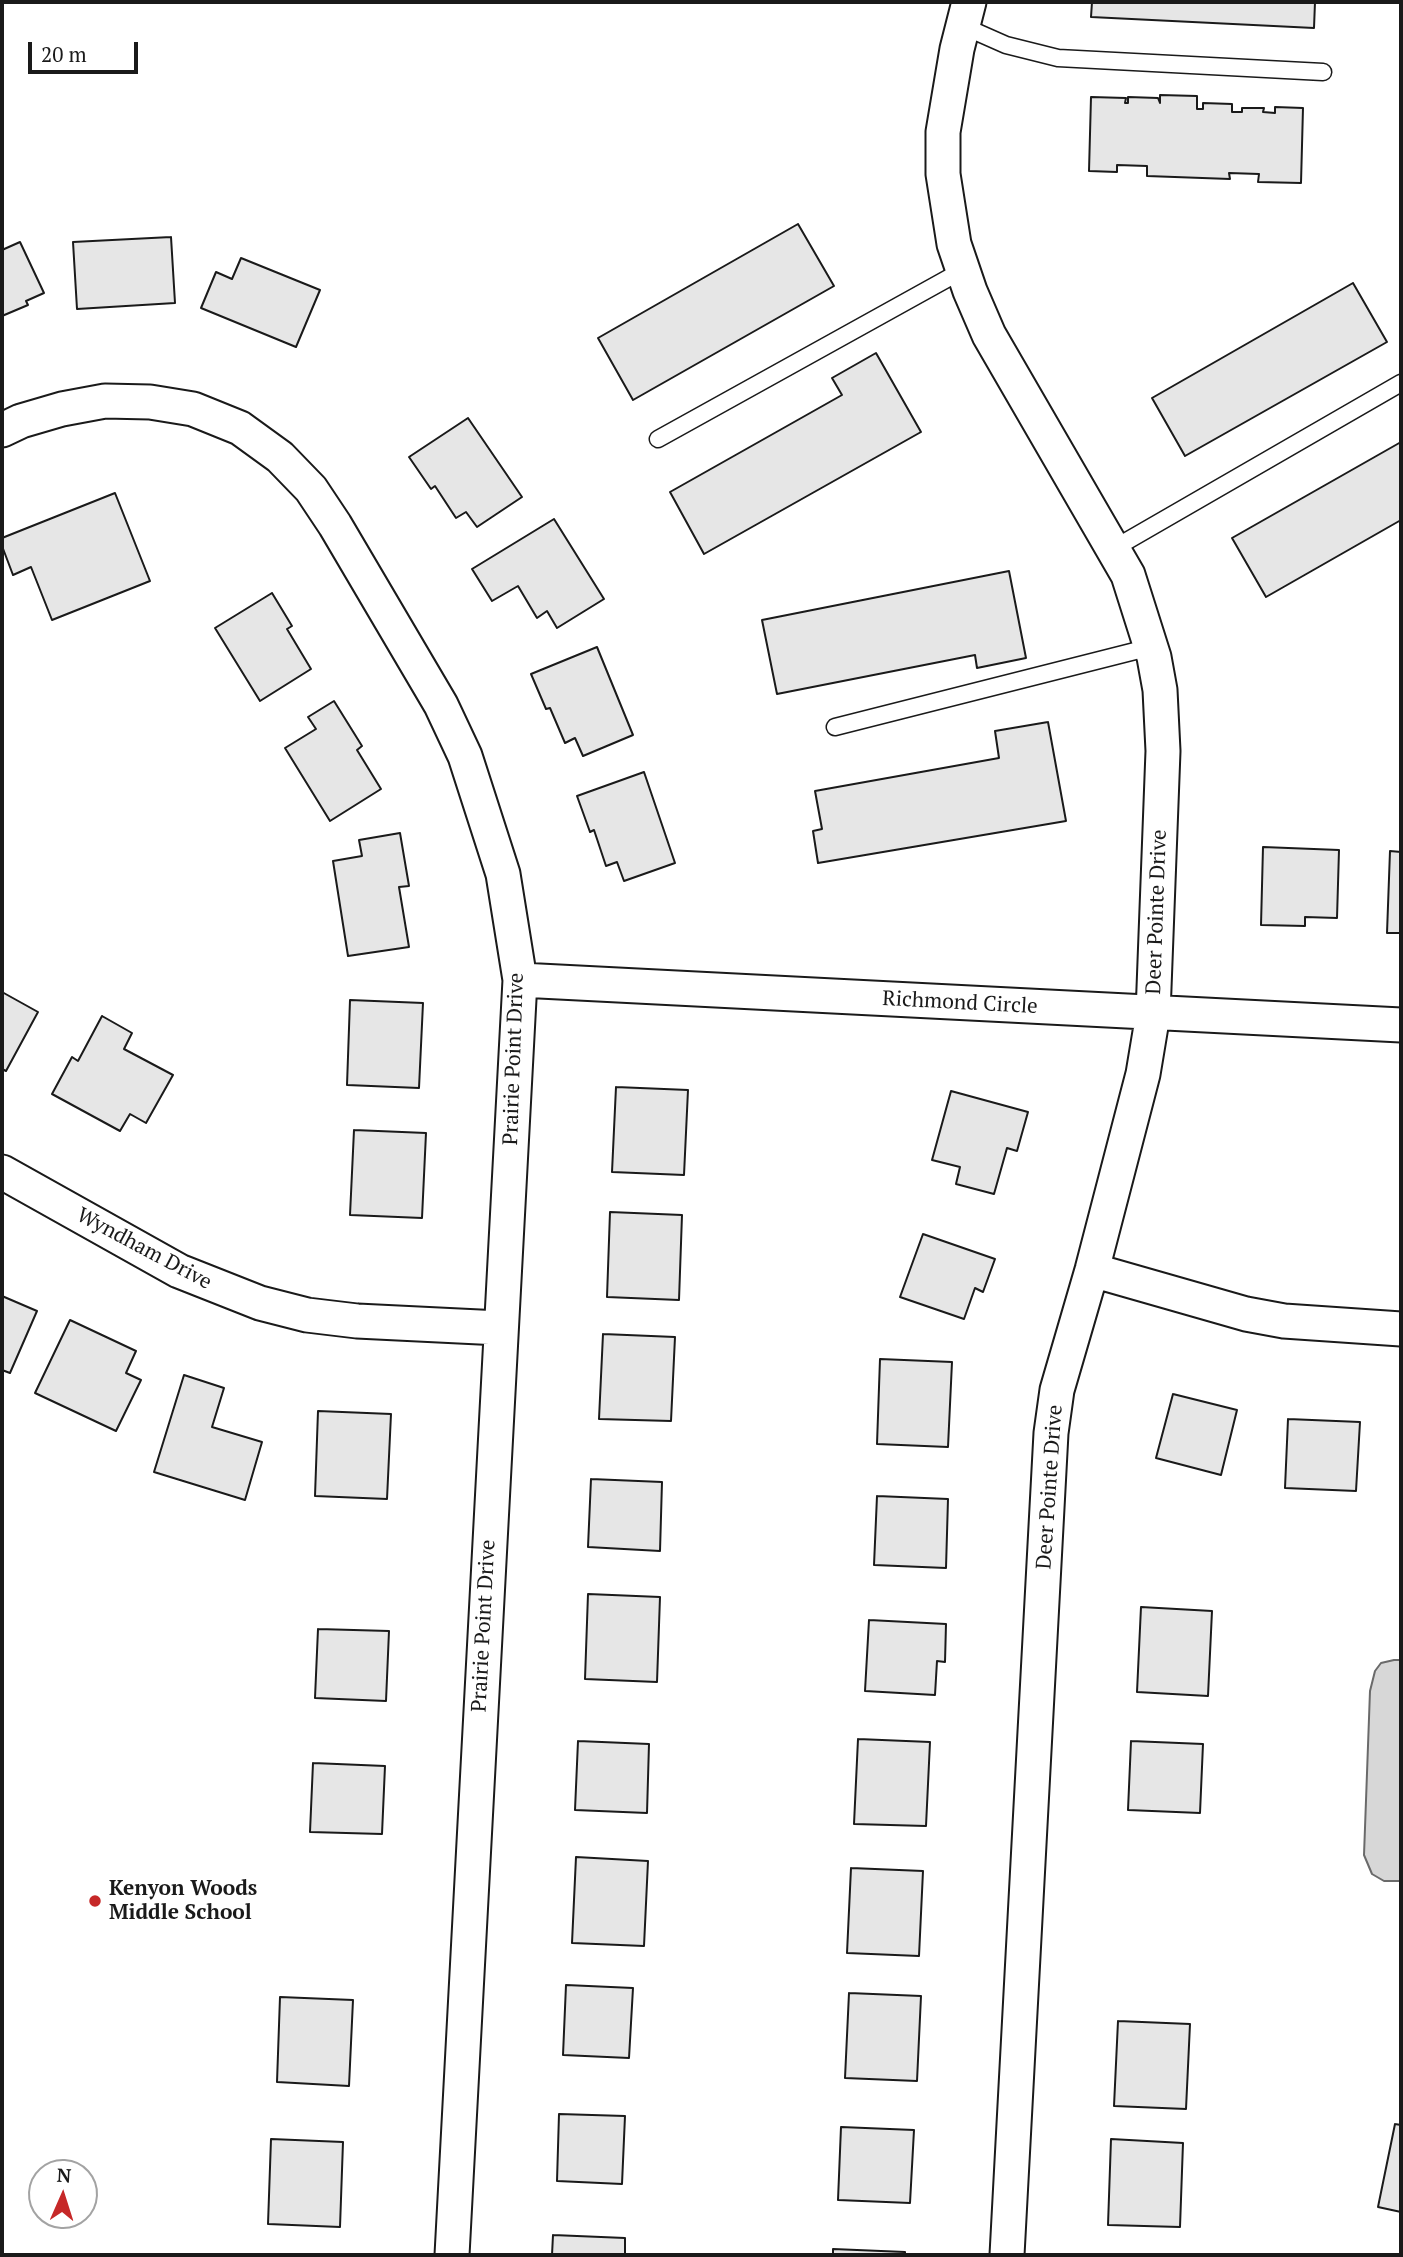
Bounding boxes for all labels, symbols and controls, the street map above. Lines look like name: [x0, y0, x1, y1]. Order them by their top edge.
scale bar: [32, 28, 142, 72]
text: 20 m: [41, 40, 87, 68]
street label: Deer Pointe Drive: [1142, 829, 1172, 995]
street label: Prairie Point Drive: [498, 972, 530, 1146]
street label: Richmond Circle: [882, 986, 1038, 1020]
street label: Wyndham Drive: [72, 1203, 216, 1295]
street label: Deer Pointe Drive: [1032, 1404, 1068, 1570]
street label: Prairie Point Drive: [467, 1539, 501, 1713]
place label: Kenyon Woods Middle School: [109, 1876, 257, 1926]
marker: Kenyon Woods Middle School: [87, 1893, 103, 1909]
north arrow: [28, 2159, 98, 2229]
text: N: [56, 2162, 72, 2187]

